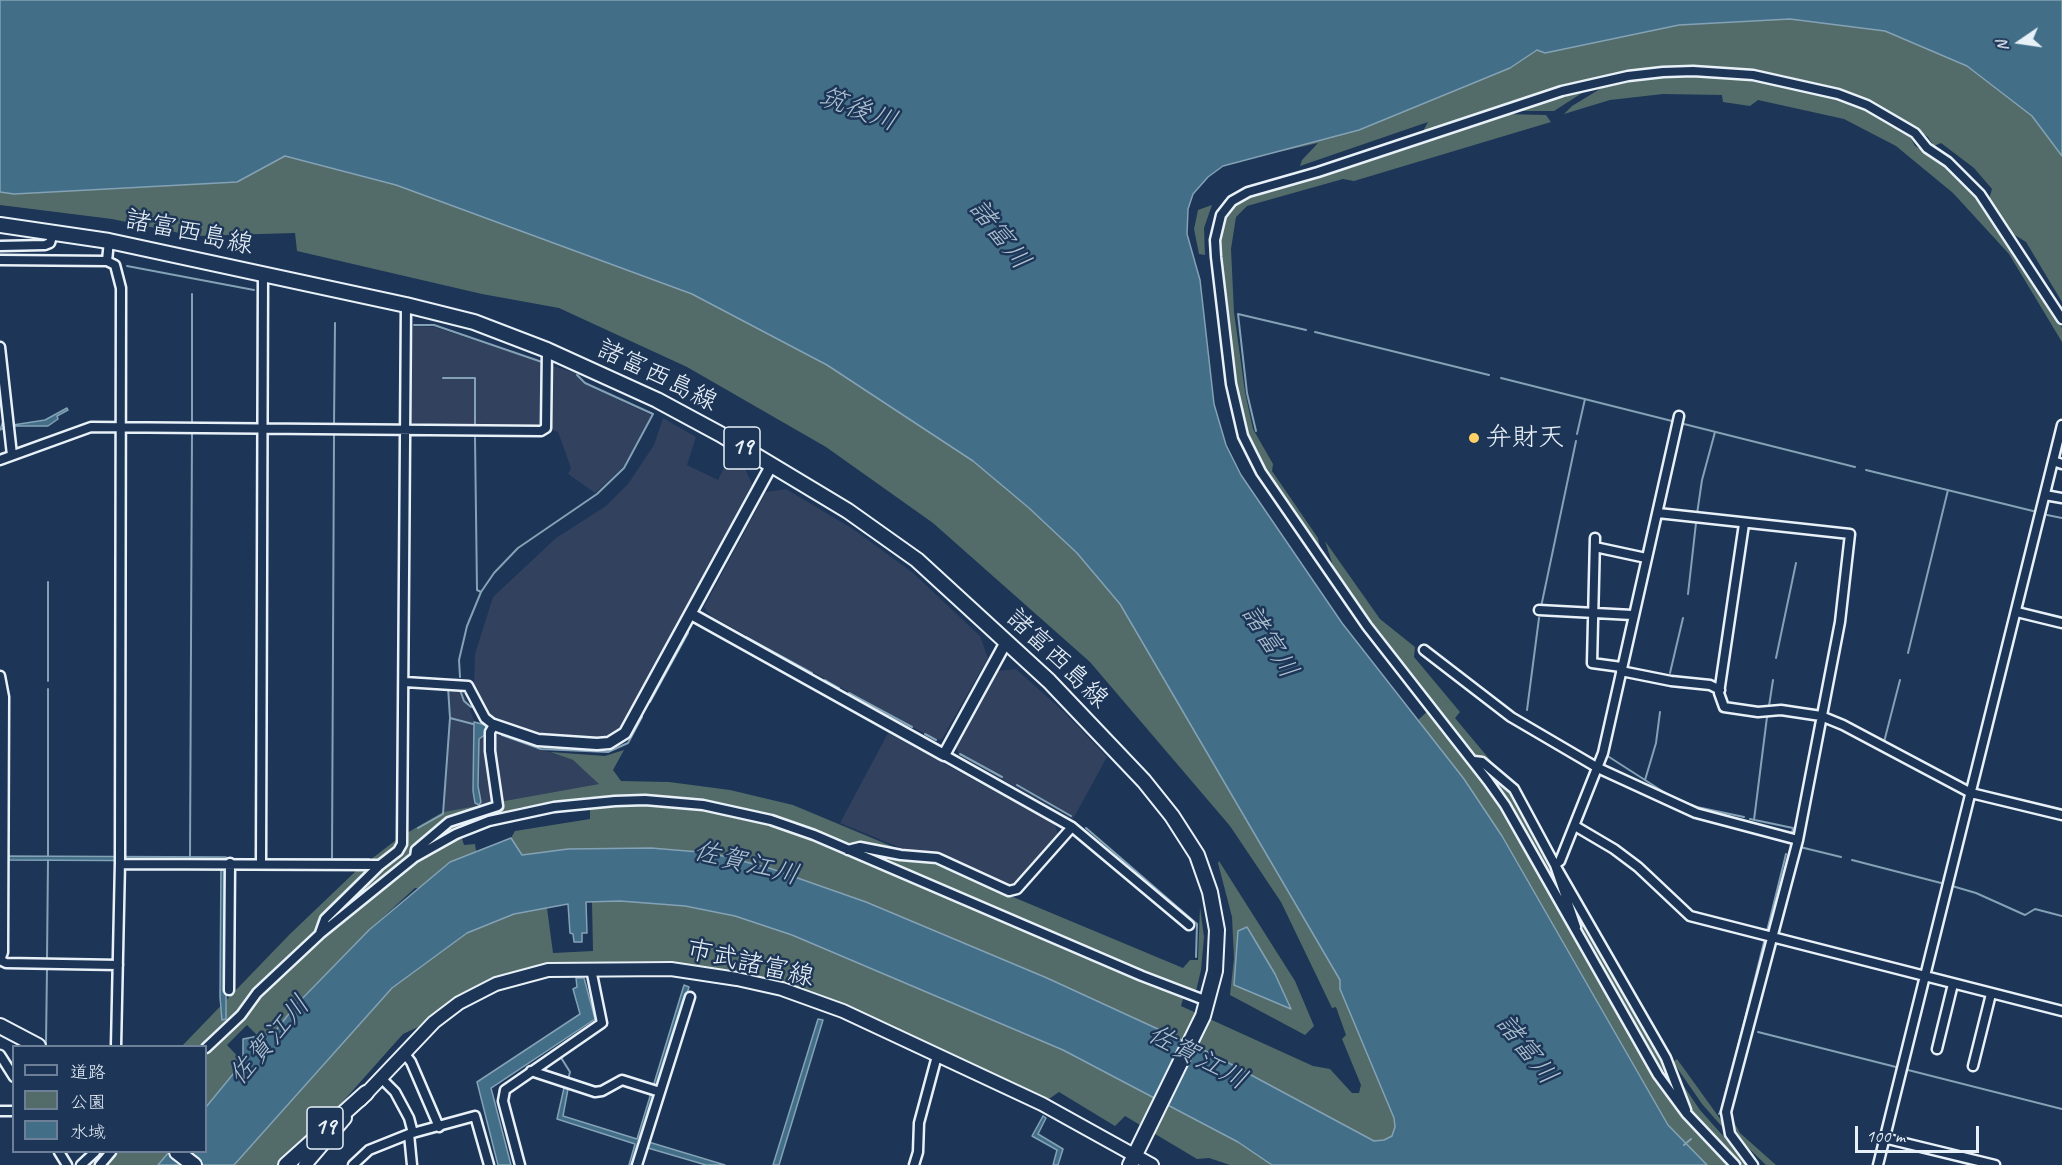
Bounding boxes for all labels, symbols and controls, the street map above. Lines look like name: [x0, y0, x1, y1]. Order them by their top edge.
north arrow: [1990, 12, 2050, 72]
text: N: [1992, 39, 2013, 53]
water label: 筑後川: [814, 81, 902, 139]
water label: 諸富川: [961, 193, 1037, 277]
street label: 諸富西島線: [122, 204, 256, 262]
street label: 諸富西島線: [592, 333, 722, 419]
place label: 弁財天: [1486, 422, 1564, 454]
road number: 19: [724, 427, 760, 469]
marker: 弁財天: [1467, 431, 1481, 445]
water label: 諸富川: [1234, 599, 1304, 685]
street label: 諸富西島線: [999, 603, 1115, 715]
water label: 佐賀江川: [690, 835, 802, 893]
street label: 市武諸富線: [683, 934, 817, 994]
water label: 佐賀江川: [222, 990, 318, 1092]
water label: 諸富川: [1488, 1008, 1564, 1092]
water label: 佐賀江川: [1142, 1018, 1252, 1098]
legend: [12, 1045, 207, 1153]
text: 道路: [70, 1061, 106, 1083]
text: 公園: [70, 1091, 106, 1113]
road number: 19: [307, 1107, 343, 1149]
scale bar: [1858, 1114, 1982, 1152]
text: 水域: [70, 1121, 106, 1143]
text: 100 m: [1866, 1125, 1905, 1147]

